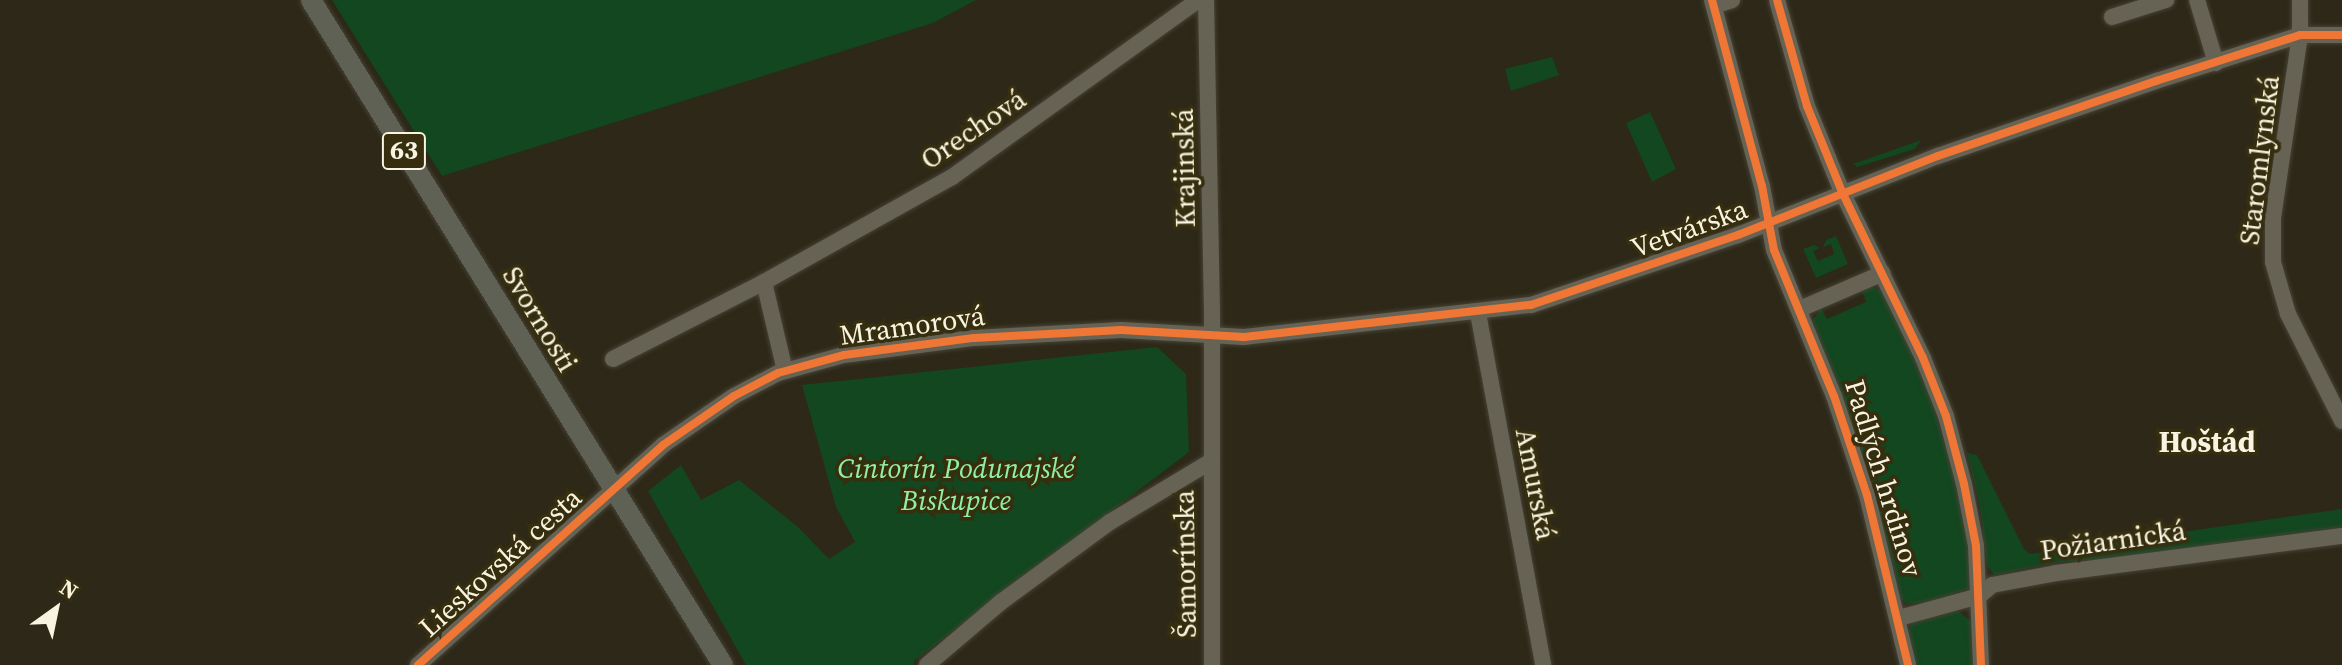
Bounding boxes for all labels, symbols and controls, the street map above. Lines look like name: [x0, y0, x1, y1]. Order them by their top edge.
street label: Staromlynská: [2232, 73, 2286, 247]
street label: Orechová: [914, 82, 1032, 176]
street label: Krajinská: [1166, 108, 1202, 228]
road number: 63: [380, 129, 428, 173]
street label: Vetvárska: [1626, 191, 1752, 265]
street label: Svornosti: [496, 260, 584, 378]
street label: Mramorová: [837, 298, 987, 352]
street label: Padlých hrdinov: [1838, 375, 1930, 581]
district label: Hoštád: [2158, 424, 2256, 460]
street label: Amurská: [1509, 425, 1563, 543]
park label: Cintorín Podunajské Biskupice: [837, 451, 1075, 517]
street label: Lieskovská cesta: [412, 480, 588, 644]
street label: Šamorínska: [1167, 490, 1203, 638]
street label: Požiarnická: [2038, 513, 2188, 567]
north arrow: [16, 569, 96, 649]
text: N: [54, 572, 84, 606]

